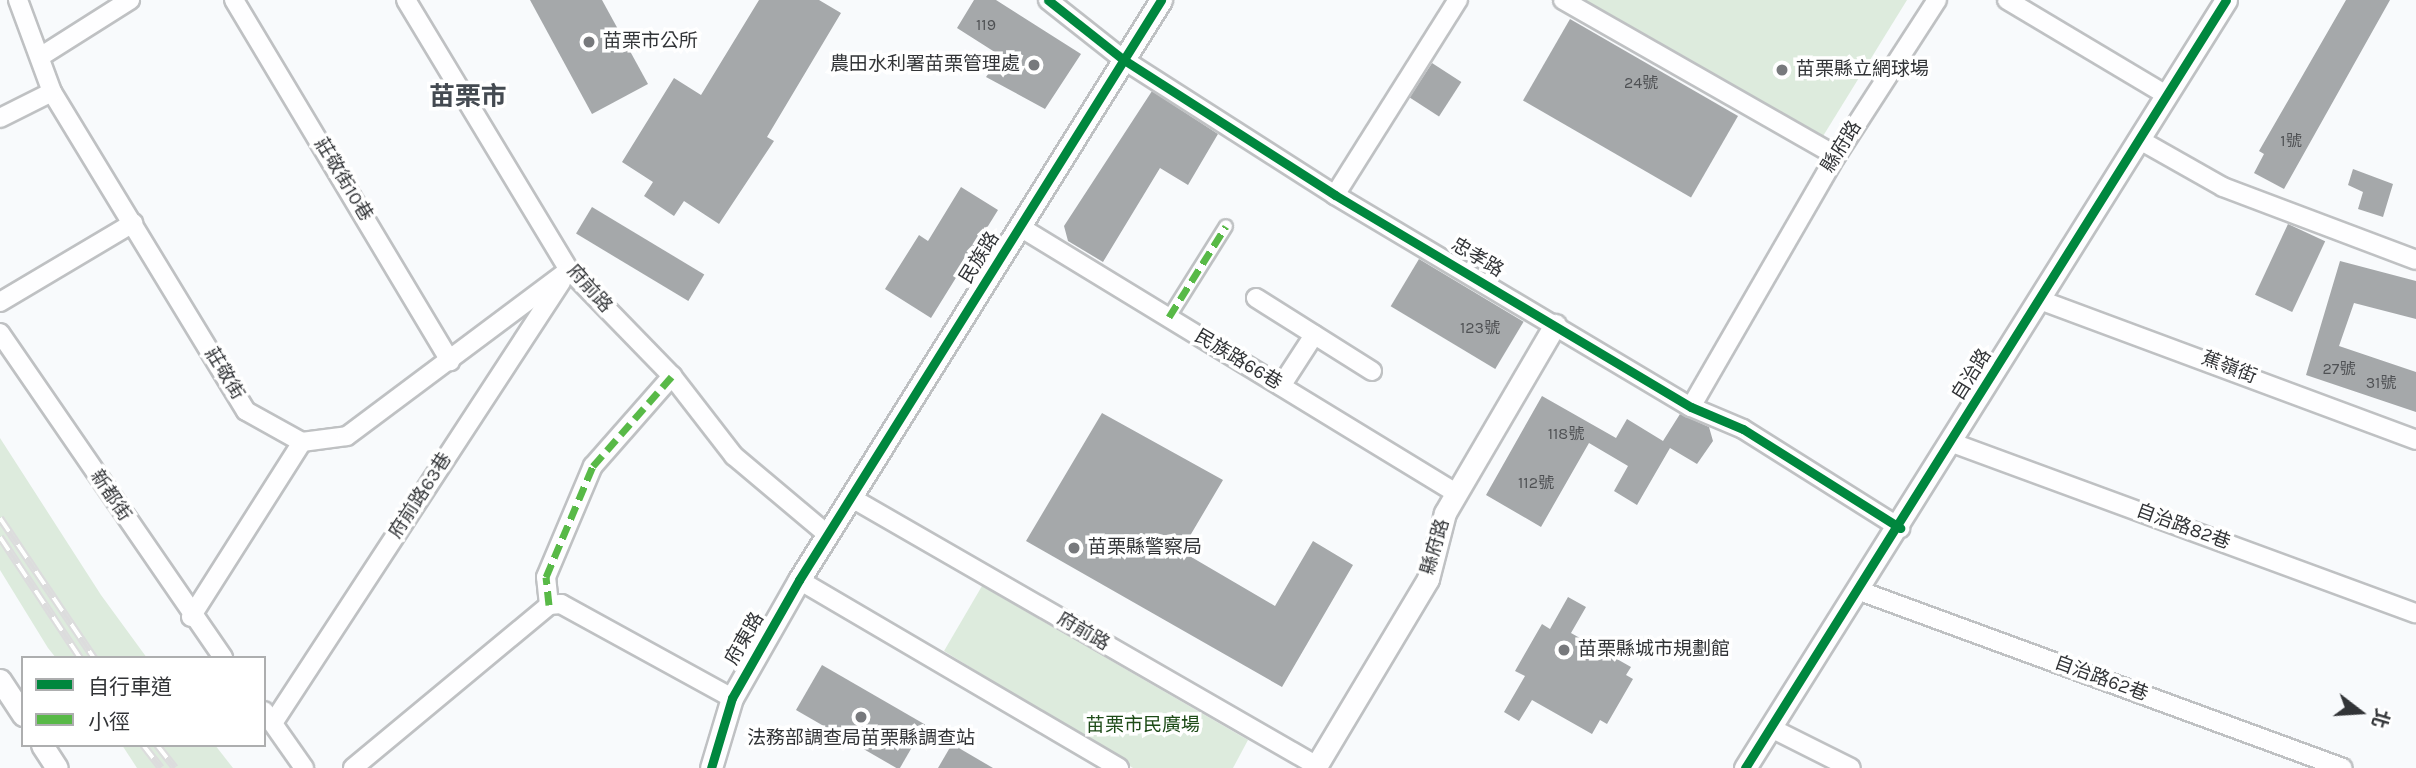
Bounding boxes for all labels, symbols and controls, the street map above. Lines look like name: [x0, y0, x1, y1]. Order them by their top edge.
house number: 119: [976, 15, 996, 35]
place label: 苗栗市公所: [603, 31, 698, 53]
marker: 苗栗市公所: [581, 34, 597, 50]
place label: 農田水利署苗栗管理處: [830, 54, 1020, 76]
marker: 農田水利署苗栗管理處: [1026, 57, 1042, 73]
place label: 苗栗縣立網球場: [1796, 59, 1929, 81]
marker: 苗栗縣立網球場: [1774, 62, 1790, 78]
house number: 24號: [1624, 73, 1658, 93]
district label: 苗栗市: [429, 81, 507, 113]
street label: 縣府路: [1817, 117, 1867, 177]
house number: 1號: [2280, 131, 2302, 151]
street label: 莊敬街10巷: [309, 134, 377, 226]
street label: 民族路: [955, 228, 1005, 288]
street label: 忠孝路: [1447, 234, 1507, 282]
street label: 府前路: [561, 260, 617, 318]
house number: 123號: [1460, 318, 1500, 338]
street label: 民族路66巷: [1190, 325, 1286, 395]
street label: 莊敬街: [200, 344, 248, 404]
street label: 自治路: [1947, 345, 1997, 405]
street label: 蕉嶺街: [2198, 347, 2260, 389]
house number: 27號: [2323, 359, 2355, 379]
house number: 31號: [2366, 373, 2396, 393]
house number: 118號: [1548, 424, 1584, 444]
street label: 府前路63巷: [385, 449, 457, 543]
street label: 新都街: [85, 466, 135, 526]
house number: 112號: [1518, 473, 1554, 493]
street label: 自治路82巷: [2133, 499, 2233, 555]
street label: 縣府路: [1417, 516, 1455, 578]
place label: 苗栗縣警察局: [1088, 537, 1202, 559]
marker: 苗栗縣警察局: [1066, 540, 1082, 556]
street label: 府前路: [1053, 608, 1113, 656]
street label: 府東路: [721, 609, 769, 669]
place label: 苗栗縣城市規劃館: [1578, 639, 1730, 661]
marker: 苗栗縣城市規劃館: [1556, 642, 1572, 658]
street label: 自治路62巷: [2051, 652, 2151, 706]
legend: [21, 656, 266, 747]
text: 自行車道: [88, 675, 172, 699]
north arrow: [2325, 677, 2395, 747]
text: 北: [2367, 706, 2393, 730]
marker: 法務部調查局苗栗縣調查站: [853, 709, 869, 725]
text: 小徑: [88, 710, 130, 734]
park label: 苗栗市民廣場: [1086, 715, 1200, 737]
place label: 法務部調查局苗栗縣調查站: [747, 728, 975, 750]

